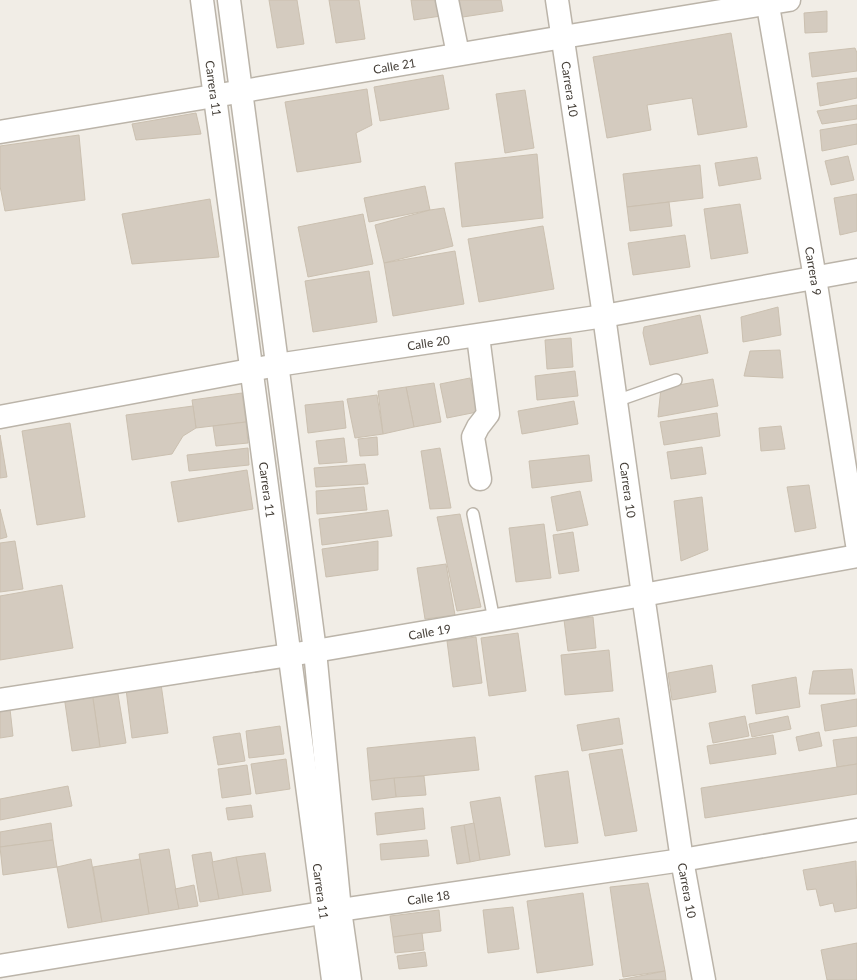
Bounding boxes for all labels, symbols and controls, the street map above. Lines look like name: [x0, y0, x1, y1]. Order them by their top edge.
street label: Calle 21: [372, 54, 417, 76]
street label: Carrera 11: [203, 59, 225, 117]
street label: Carrera 10: [559, 60, 582, 118]
street label: Carrera 9: [802, 246, 825, 296]
street label: Calle 20: [406, 332, 451, 353]
street label: Carrera 11: [256, 461, 279, 518]
street label: Carrera 10: [617, 461, 640, 519]
street label: Calle 19: [407, 620, 452, 642]
street label: Carrera 11: [310, 862, 332, 920]
street label: Carrera 10: [675, 862, 700, 919]
street label: Calle 18: [406, 887, 451, 908]

